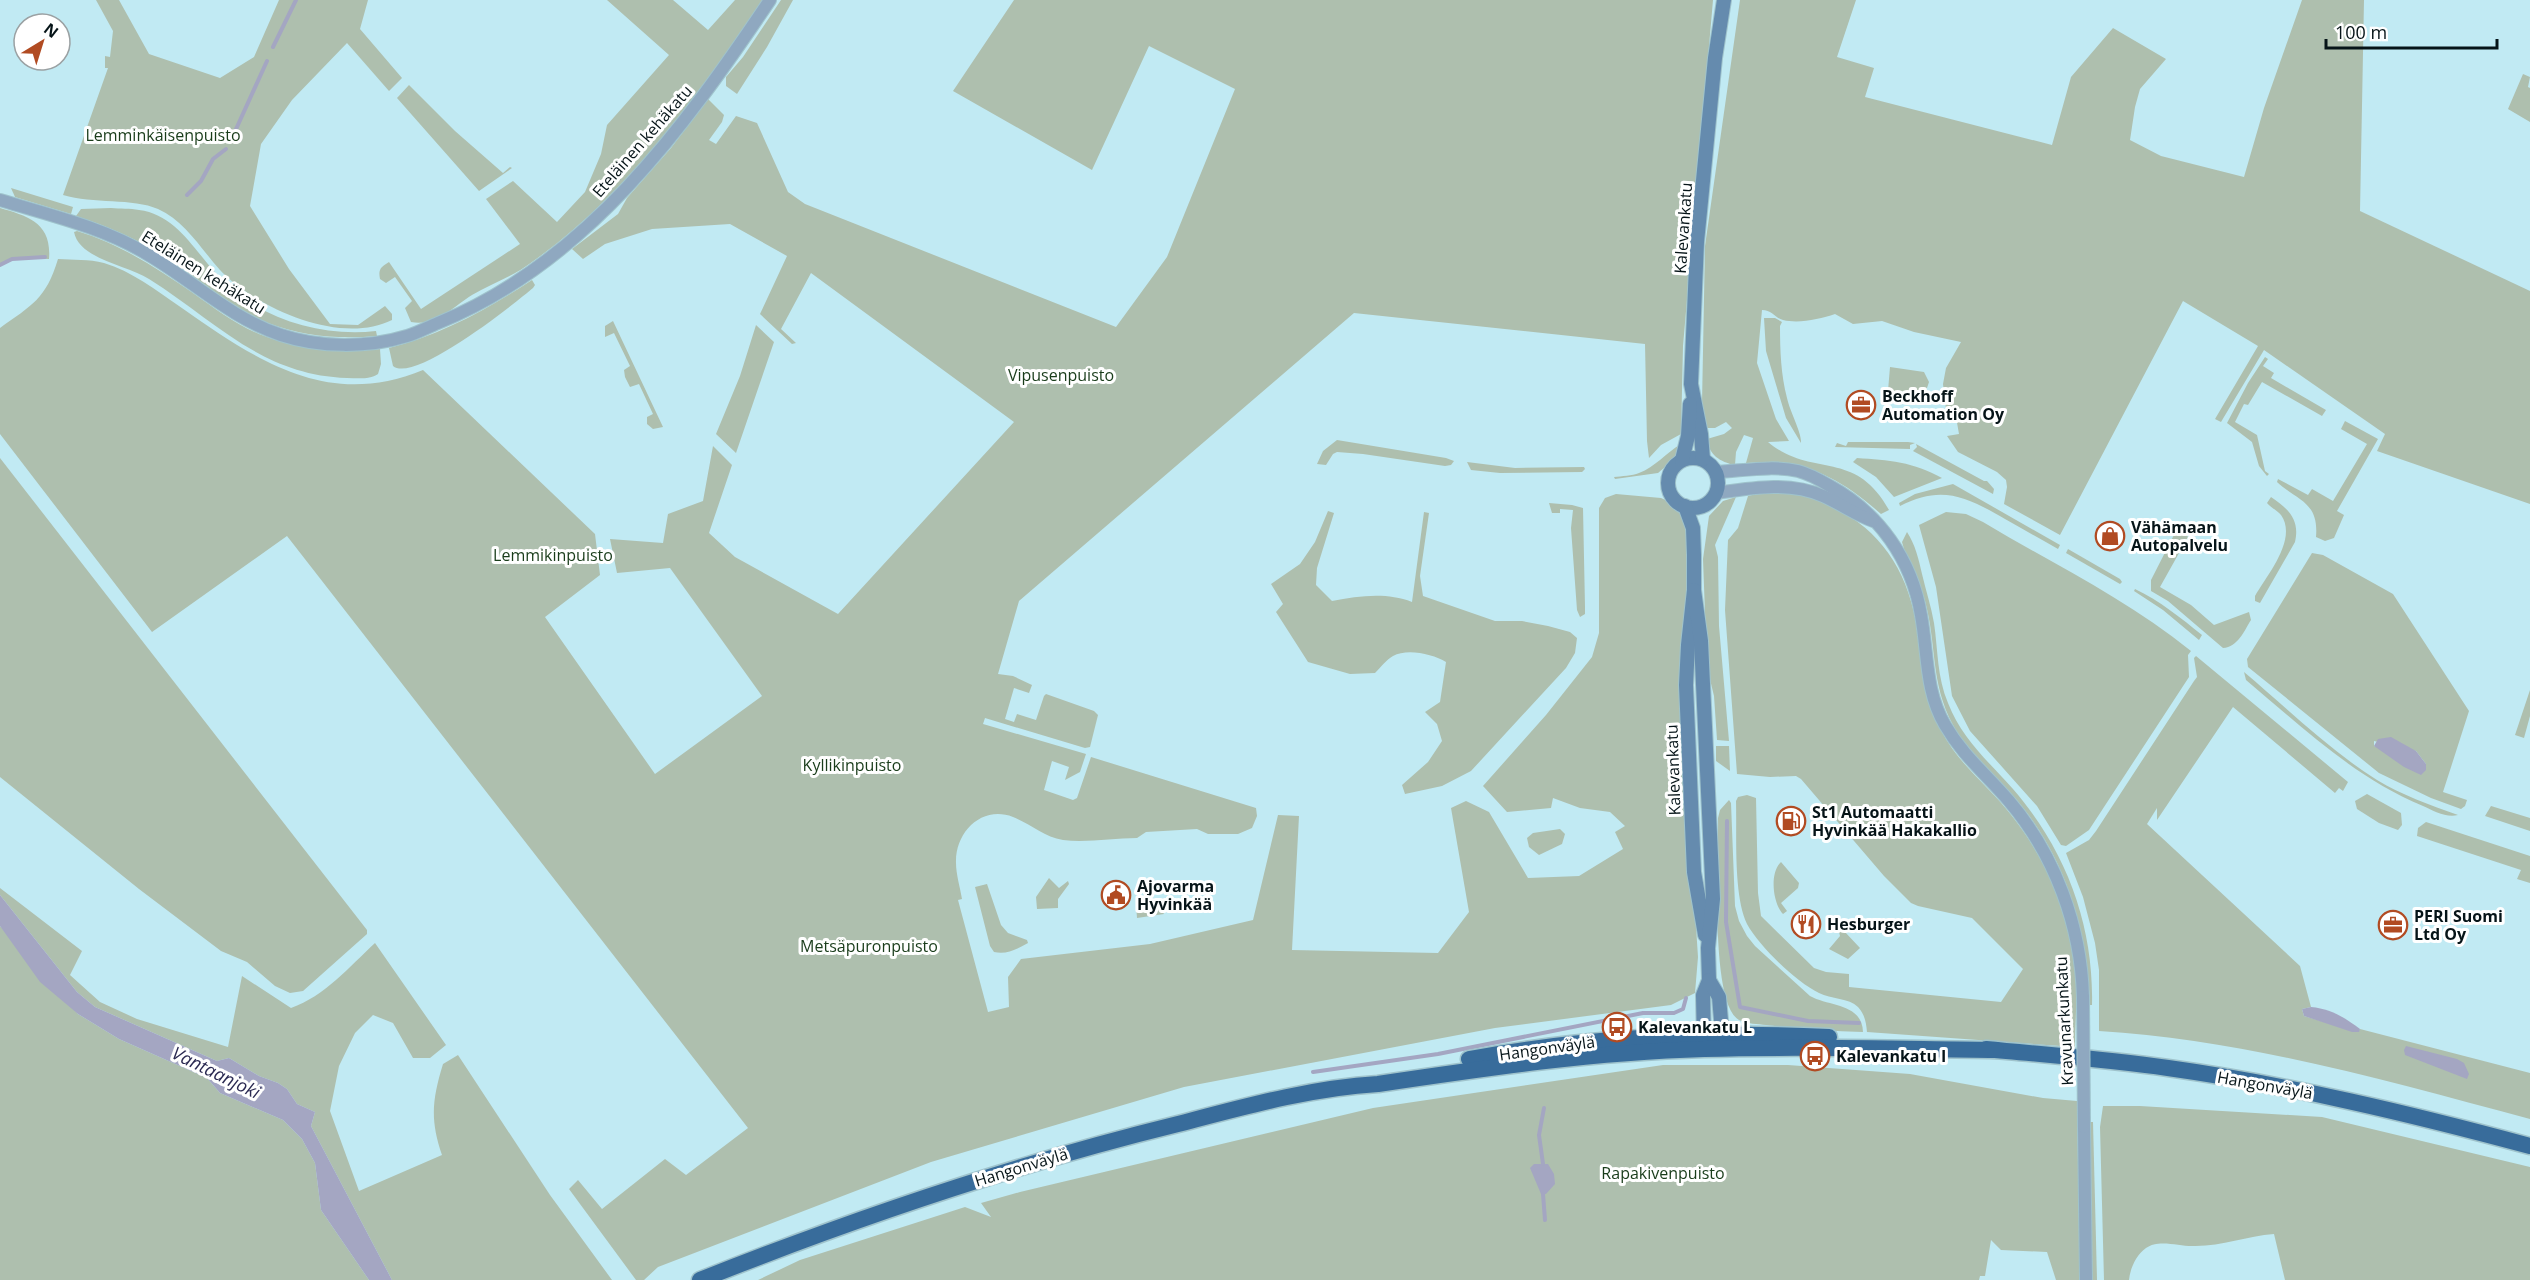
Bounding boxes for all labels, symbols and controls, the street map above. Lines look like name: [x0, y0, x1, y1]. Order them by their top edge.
north arrow: [12, 12, 72, 72]
scale bar: [2326, 12, 2497, 50]
text: N: [39, 18, 63, 43]
text: 100 m: [2335, 20, 2387, 44]
street label: Eteläinen kehäkatu: [587, 80, 697, 202]
park label: Lemminkäisenpuisto: [85, 124, 241, 146]
street label: Kalevankatu: [1669, 182, 1697, 274]
street label: Eteläinen kehäkatu: [138, 225, 270, 319]
park label: Vipusenpuisto: [1008, 364, 1114, 386]
place label: Beckhoff Automation Oy: [1882, 385, 2005, 425]
office icon: Beckhoff Automation Oy: [1845, 389, 1877, 421]
place label: Vähämaan Autopalvelu: [2131, 516, 2228, 556]
shop icon: Vähämaan Autopalvelu: [2094, 520, 2126, 552]
park label: Lemmikinpuisto: [493, 544, 613, 566]
street label: Kalevankatu: [1660, 724, 1686, 816]
park label: Kyllikinpuisto: [803, 754, 901, 776]
place label: St1 Automaatti Hyvinkää Hakakallio: [1812, 801, 1977, 841]
fuel station icon: St1 Automaatti Hyvinkää Hakakallio: [1775, 805, 1807, 837]
place label: Ajovarma Hyvinkää: [1137, 875, 1214, 915]
public building icon: Ajovarma Hyvinkää: [1100, 879, 1132, 911]
place label: PERI Suomi Ltd Oy: [2414, 905, 2503, 945]
restaurant icon: Hesburger: [1790, 908, 1822, 940]
office icon: PERI Suomi Ltd Oy: [2377, 909, 2409, 941]
place label: Hesburger: [1827, 913, 1910, 935]
park label: Metsäpuronpuisto: [800, 935, 938, 957]
street label: Kravunarkunkatu: [2050, 956, 2078, 1086]
bus stop icon: Kalevankatu L: [1601, 1011, 1633, 1043]
place label: Kalevankatu L: [1638, 1016, 1752, 1038]
street label: Hangonväylä: [1498, 1030, 1596, 1066]
water label: Vantaanjoki: [168, 1040, 265, 1104]
bus stop icon: Kalevankatu I: [1799, 1040, 1831, 1072]
place label: Kalevankatu I: [1836, 1045, 1946, 1067]
street label: Hangonväylä: [2216, 1066, 2314, 1104]
street label: Hangonväylä: [972, 1142, 1070, 1192]
park label: Rapakivenpuisto: [1601, 1162, 1725, 1184]

